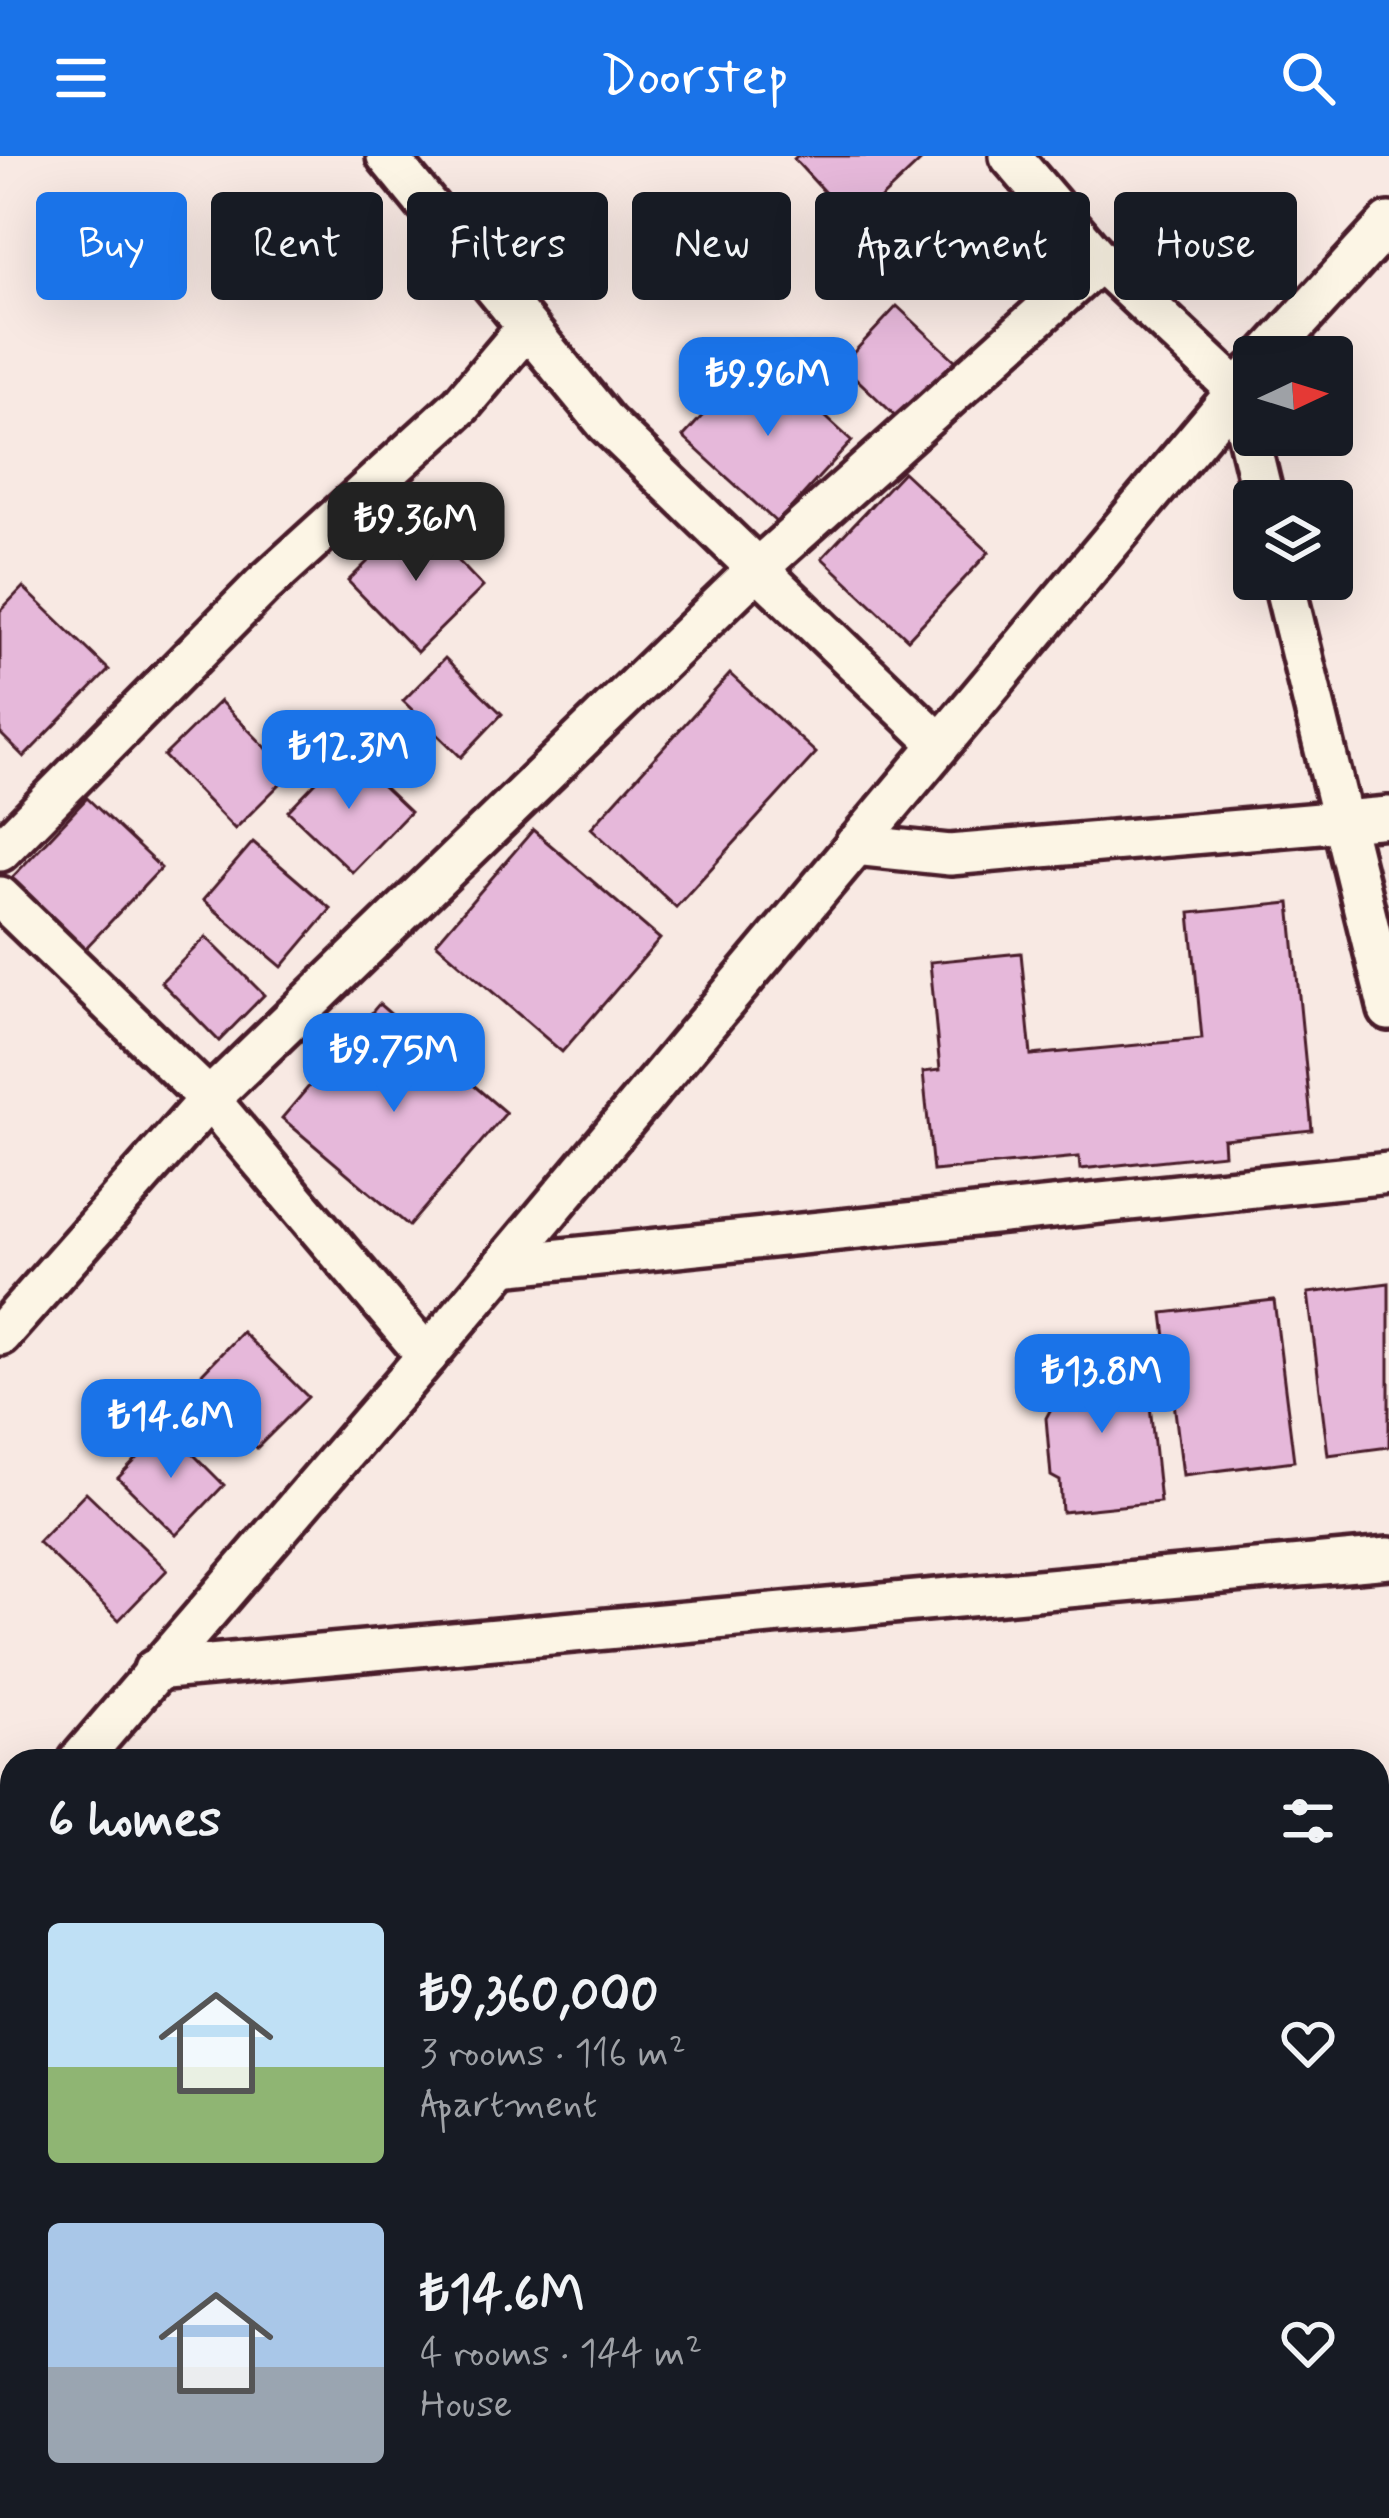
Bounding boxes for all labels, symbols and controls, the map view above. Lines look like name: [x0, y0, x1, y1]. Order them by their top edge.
text: Doorstep: [600, 43, 789, 114]
icon: menu: [48, 45, 114, 111]
icon: search: [1275, 45, 1341, 111]
chip: Buy: [36, 192, 187, 300]
chip: Rent: [211, 192, 383, 300]
chip: Filters: [407, 192, 608, 300]
chip: New: [632, 192, 791, 300]
chip: Apartment: [815, 192, 1090, 300]
chip: House: [1114, 192, 1297, 300]
north arrow: [1233, 336, 1353, 456]
map controls: [1233, 336, 1353, 600]
pin: ₺9.96M: [670, 337, 866, 439]
text: ₺9.96M: [706, 350, 830, 401]
button: layers: [1233, 480, 1353, 600]
pin: ₺9.36M: [318, 482, 514, 584]
text: ₺9.36M: [355, 495, 477, 546]
pin: ₺12.3M: [251, 710, 447, 812]
text: ₺12.3M: [289, 723, 409, 774]
pin: ₺9.75M: [296, 1013, 492, 1115]
text: ₺9.75M: [330, 1026, 458, 1077]
pin: ₺13.8M: [1004, 1334, 1200, 1436]
text: ₺13.8M: [1042, 1347, 1162, 1398]
pin: ₺14.6M: [73, 1379, 269, 1481]
text: ₺14.6M: [108, 1392, 234, 1443]
text: 6 homes: [48, 1788, 221, 1854]
icon: filters: [1275, 1788, 1341, 1854]
text: ₺9,360,000: [420, 1963, 659, 2029]
icon: home: [144, 1971, 288, 2115]
icon: heart: [1275, 2010, 1341, 2076]
text: 3 rooms · 116 m²: [420, 2029, 686, 2080]
text: Apartment: [420, 2080, 597, 2131]
text: ₺14.6M: [420, 2263, 584, 2329]
icon: home: [144, 2271, 288, 2415]
icon: heart: [1275, 2310, 1341, 2376]
text: 4 rooms · 144 m²: [420, 2329, 702, 2380]
text: House: [420, 2380, 512, 2431]

